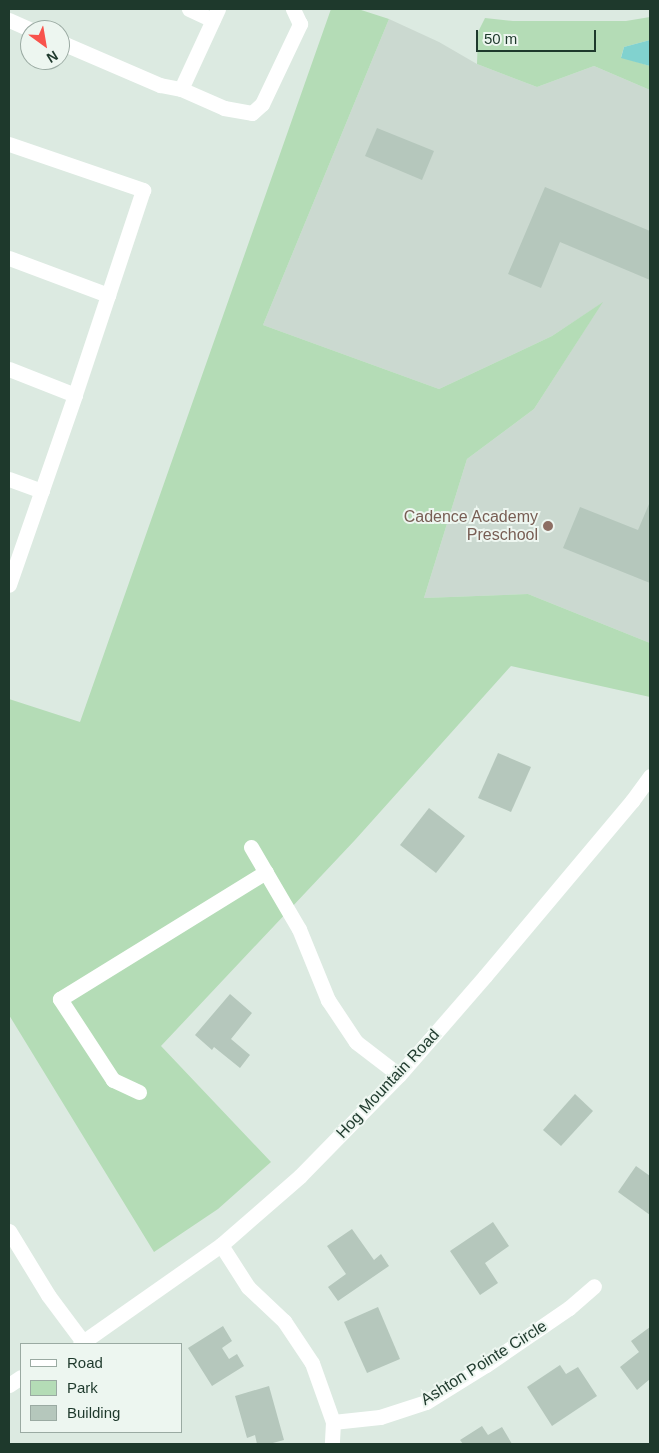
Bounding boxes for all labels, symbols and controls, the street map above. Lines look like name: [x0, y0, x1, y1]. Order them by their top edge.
north arrow: [20, 20, 70, 70]
scale bar: [479, 20, 599, 52]
text: 50 m: [484, 30, 517, 47]
text: N: [44, 47, 61, 66]
place label: Cadence Academy Preschool: [403, 507, 538, 545]
marker: Cadence Academy Preschool: [542, 520, 554, 532]
street label: Hog Mountain Road: [332, 1025, 444, 1143]
street label: Ashton Pointe Circle: [417, 1316, 551, 1410]
legend: [20, 1343, 182, 1433]
text: Road: [67, 1354, 103, 1371]
text: Park: [67, 1379, 98, 1396]
text: Building: [67, 1404, 120, 1421]

